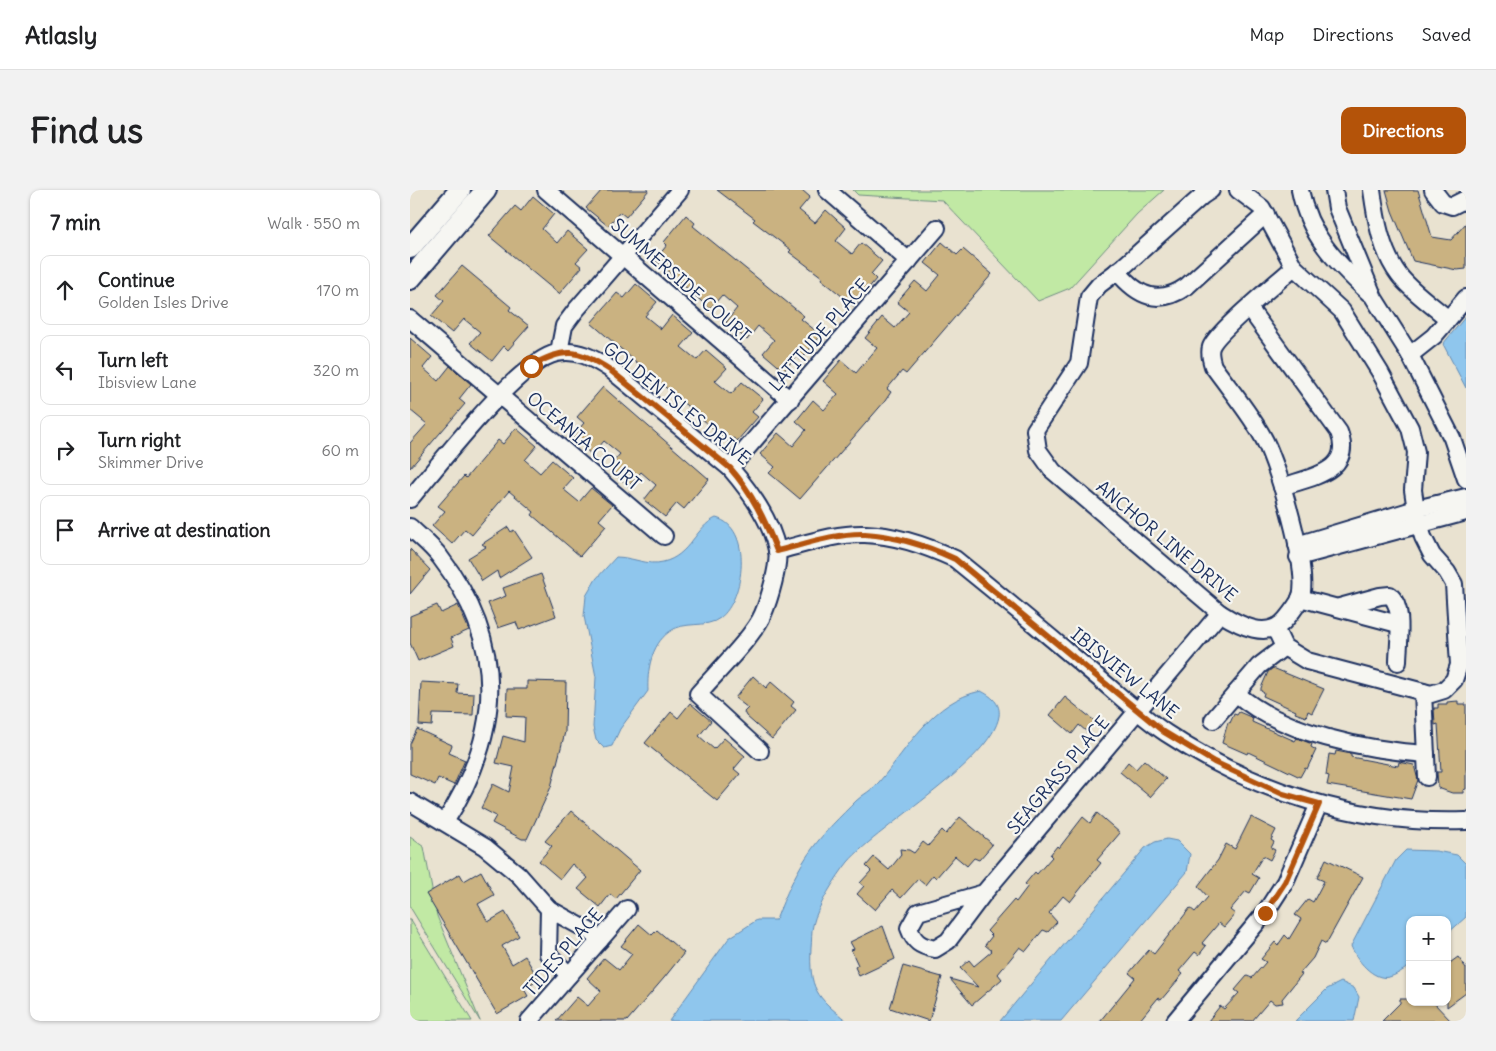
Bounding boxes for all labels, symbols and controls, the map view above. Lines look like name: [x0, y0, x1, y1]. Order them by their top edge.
text: Atlasly: [25, 20, 97, 50]
text: Map: [1249, 23, 1284, 46]
text: Directions: [1312, 23, 1394, 46]
text: Saved: [1422, 23, 1471, 46]
button: Directions: [1341, 107, 1466, 154]
text: Find us: [30, 108, 143, 152]
text: 7 min: [50, 209, 101, 236]
text: Walk · 550 m: [267, 213, 360, 233]
street label: SUMMERSIDE COURT: [607, 213, 755, 347]
text: Continue: [98, 268, 175, 292]
street label: LATITUDE PLACE: [764, 274, 874, 396]
icon: ahead: [51, 276, 79, 304]
text: 170 m: [316, 280, 359, 300]
text: Golden Isles Drive: [98, 292, 229, 312]
street label: GOLDEN ISLES DRIVE: [599, 336, 755, 470]
text: Turn left: [98, 348, 168, 372]
route start: [520, 355, 543, 378]
icon: left: [51, 356, 79, 384]
text: 320 m: [313, 360, 359, 380]
text: Ibisview Lane: [98, 372, 197, 392]
street label: OCEANIA COURT: [522, 387, 646, 495]
text: Turn right: [98, 428, 181, 452]
icon: right: [51, 436, 79, 464]
text: 60 m: [321, 440, 359, 460]
text: Skimmer Drive: [98, 452, 204, 472]
street label: ANCHOR LINE DRIVE: [1092, 475, 1242, 607]
icon: arrive: [51, 516, 79, 544]
text: Arrive at destination: [98, 518, 271, 542]
street label: IBISVIEW LANE: [1066, 623, 1184, 723]
street label: SEAGRASS PLACE: [1002, 711, 1114, 839]
route end: [1254, 902, 1277, 925]
street label: TIDES PLACE: [518, 903, 608, 1001]
map controls: [1406, 916, 1451, 1006]
button: +: [1406, 916, 1451, 961]
button: −: [1406, 961, 1451, 1006]

